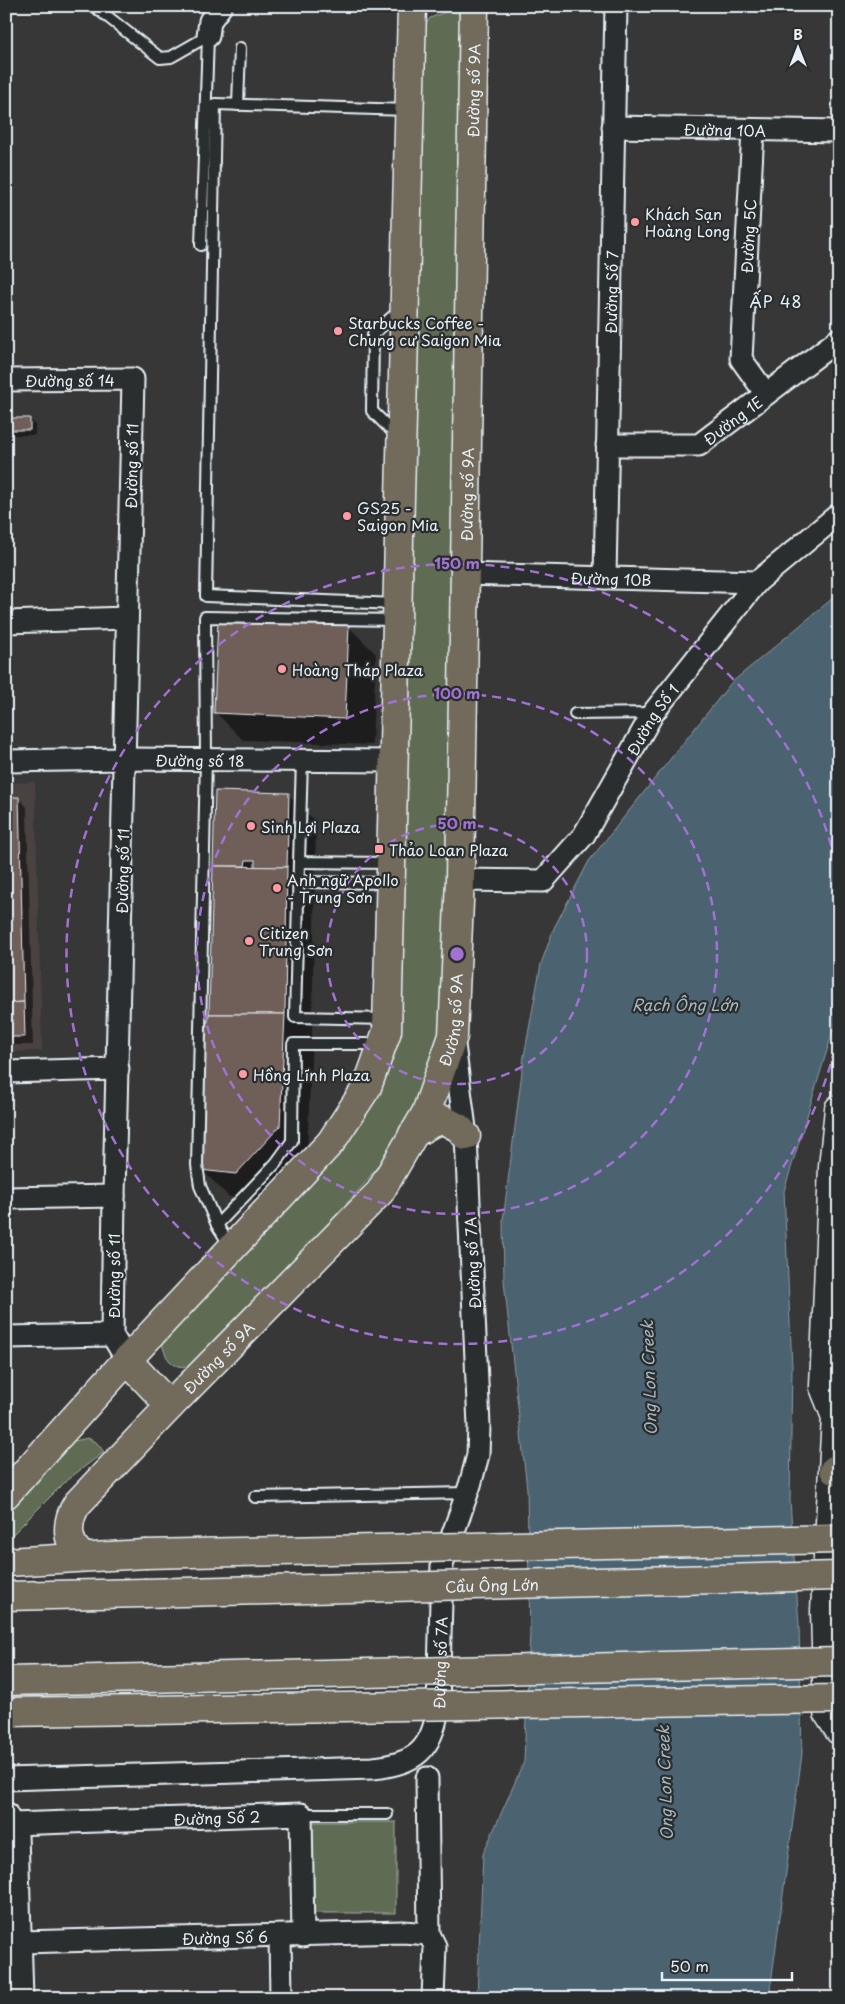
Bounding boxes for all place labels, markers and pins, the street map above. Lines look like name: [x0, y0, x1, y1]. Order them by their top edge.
place label: Khách Sạn Hoàng Long: [645, 202, 730, 242]
marker: Khách Sạn Hoàng Long: [629, 216, 641, 228]
place label: Starbucks Coffee - Chung cư Saigon Mia: [348, 311, 502, 351]
marker: Starbucks Coffee - Chung cư Saigon Mia: [332, 325, 344, 337]
place label: GS25 - Saigon Mia: [357, 496, 439, 536]
marker: GS25 - Saigon Mia: [341, 510, 353, 522]
place label: Hoàng Tháp Plaza: [292, 658, 424, 681]
marker: Hoàng Tháp Plaza: [276, 663, 288, 675]
place label: Sinh Lợi Plaza: [261, 815, 361, 838]
marker: Sinh Lợi Plaza: [245, 820, 257, 832]
place label: Thảo Loan Plaza: [389, 838, 509, 861]
marker: Thảo Loan Plaza: [373, 843, 385, 855]
place label: Anh ngữ Apollo - Trung Sơn: [287, 868, 399, 908]
marker: Anh ngữ Apollo - Trung Sơn: [271, 882, 283, 894]
place label: Citizen Trung Sơn: [259, 921, 333, 961]
marker: Citizen Trung Sơn: [243, 935, 255, 947]
centre of rings: [448, 945, 466, 963]
place label: Hồng Lĩnh Plaza: [253, 1063, 370, 1086]
marker: Hồng Lĩnh Plaza: [237, 1068, 249, 1080]

